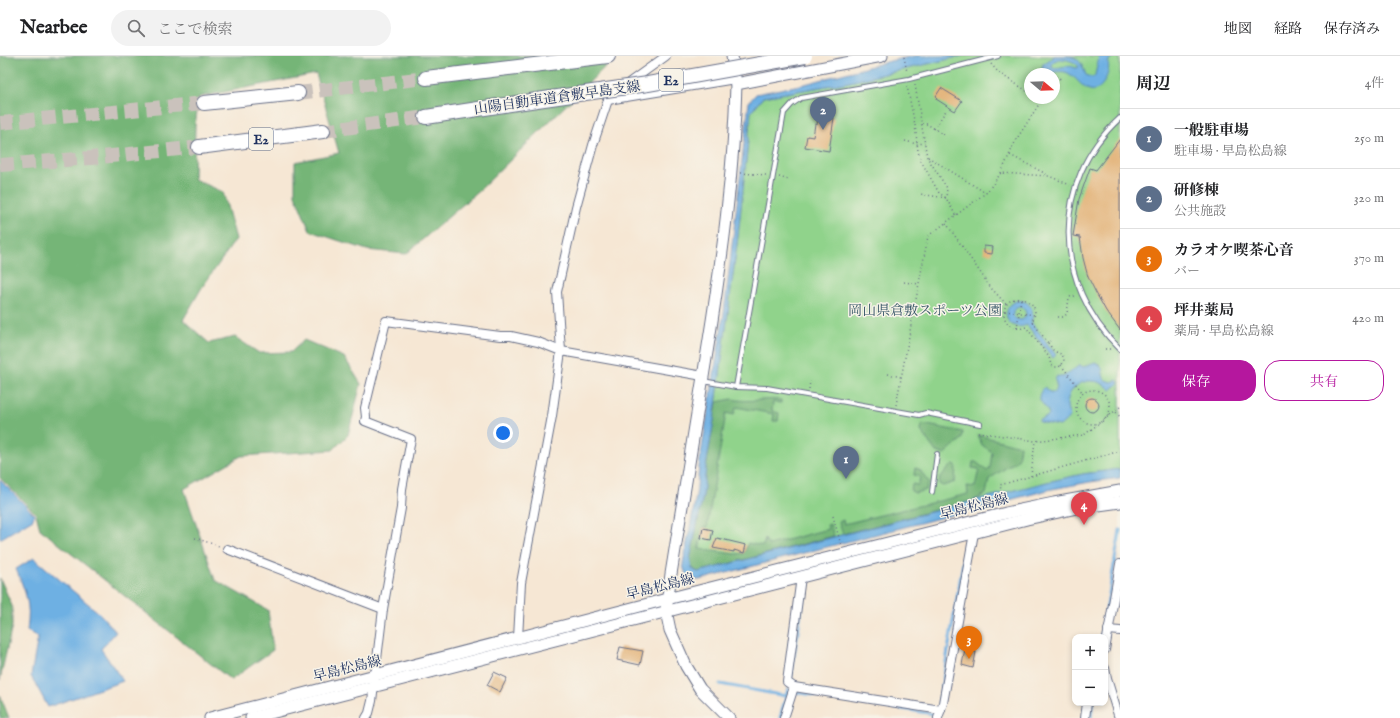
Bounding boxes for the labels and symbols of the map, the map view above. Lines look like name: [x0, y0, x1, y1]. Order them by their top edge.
north arrow: [1024, 68, 1060, 104]
road number: E2: [659, 69, 683, 91]
street label: 山陽自動車道倉敷早島支線: [473, 77, 642, 119]
pin: 2: [810, 97, 836, 130]
road number: E2: [249, 128, 273, 150]
park label: 岡山県倉敷スポーツ公園: [848, 302, 1002, 320]
your location: [493, 423, 513, 443]
pin: 1: [833, 446, 859, 479]
street label: 早島松島線: [938, 490, 1010, 524]
pin: 4: [1071, 492, 1097, 525]
street label: 早島松島線: [624, 570, 696, 604]
pin: 3: [956, 626, 982, 659]
street label: 早島松島線: [311, 652, 383, 686]

